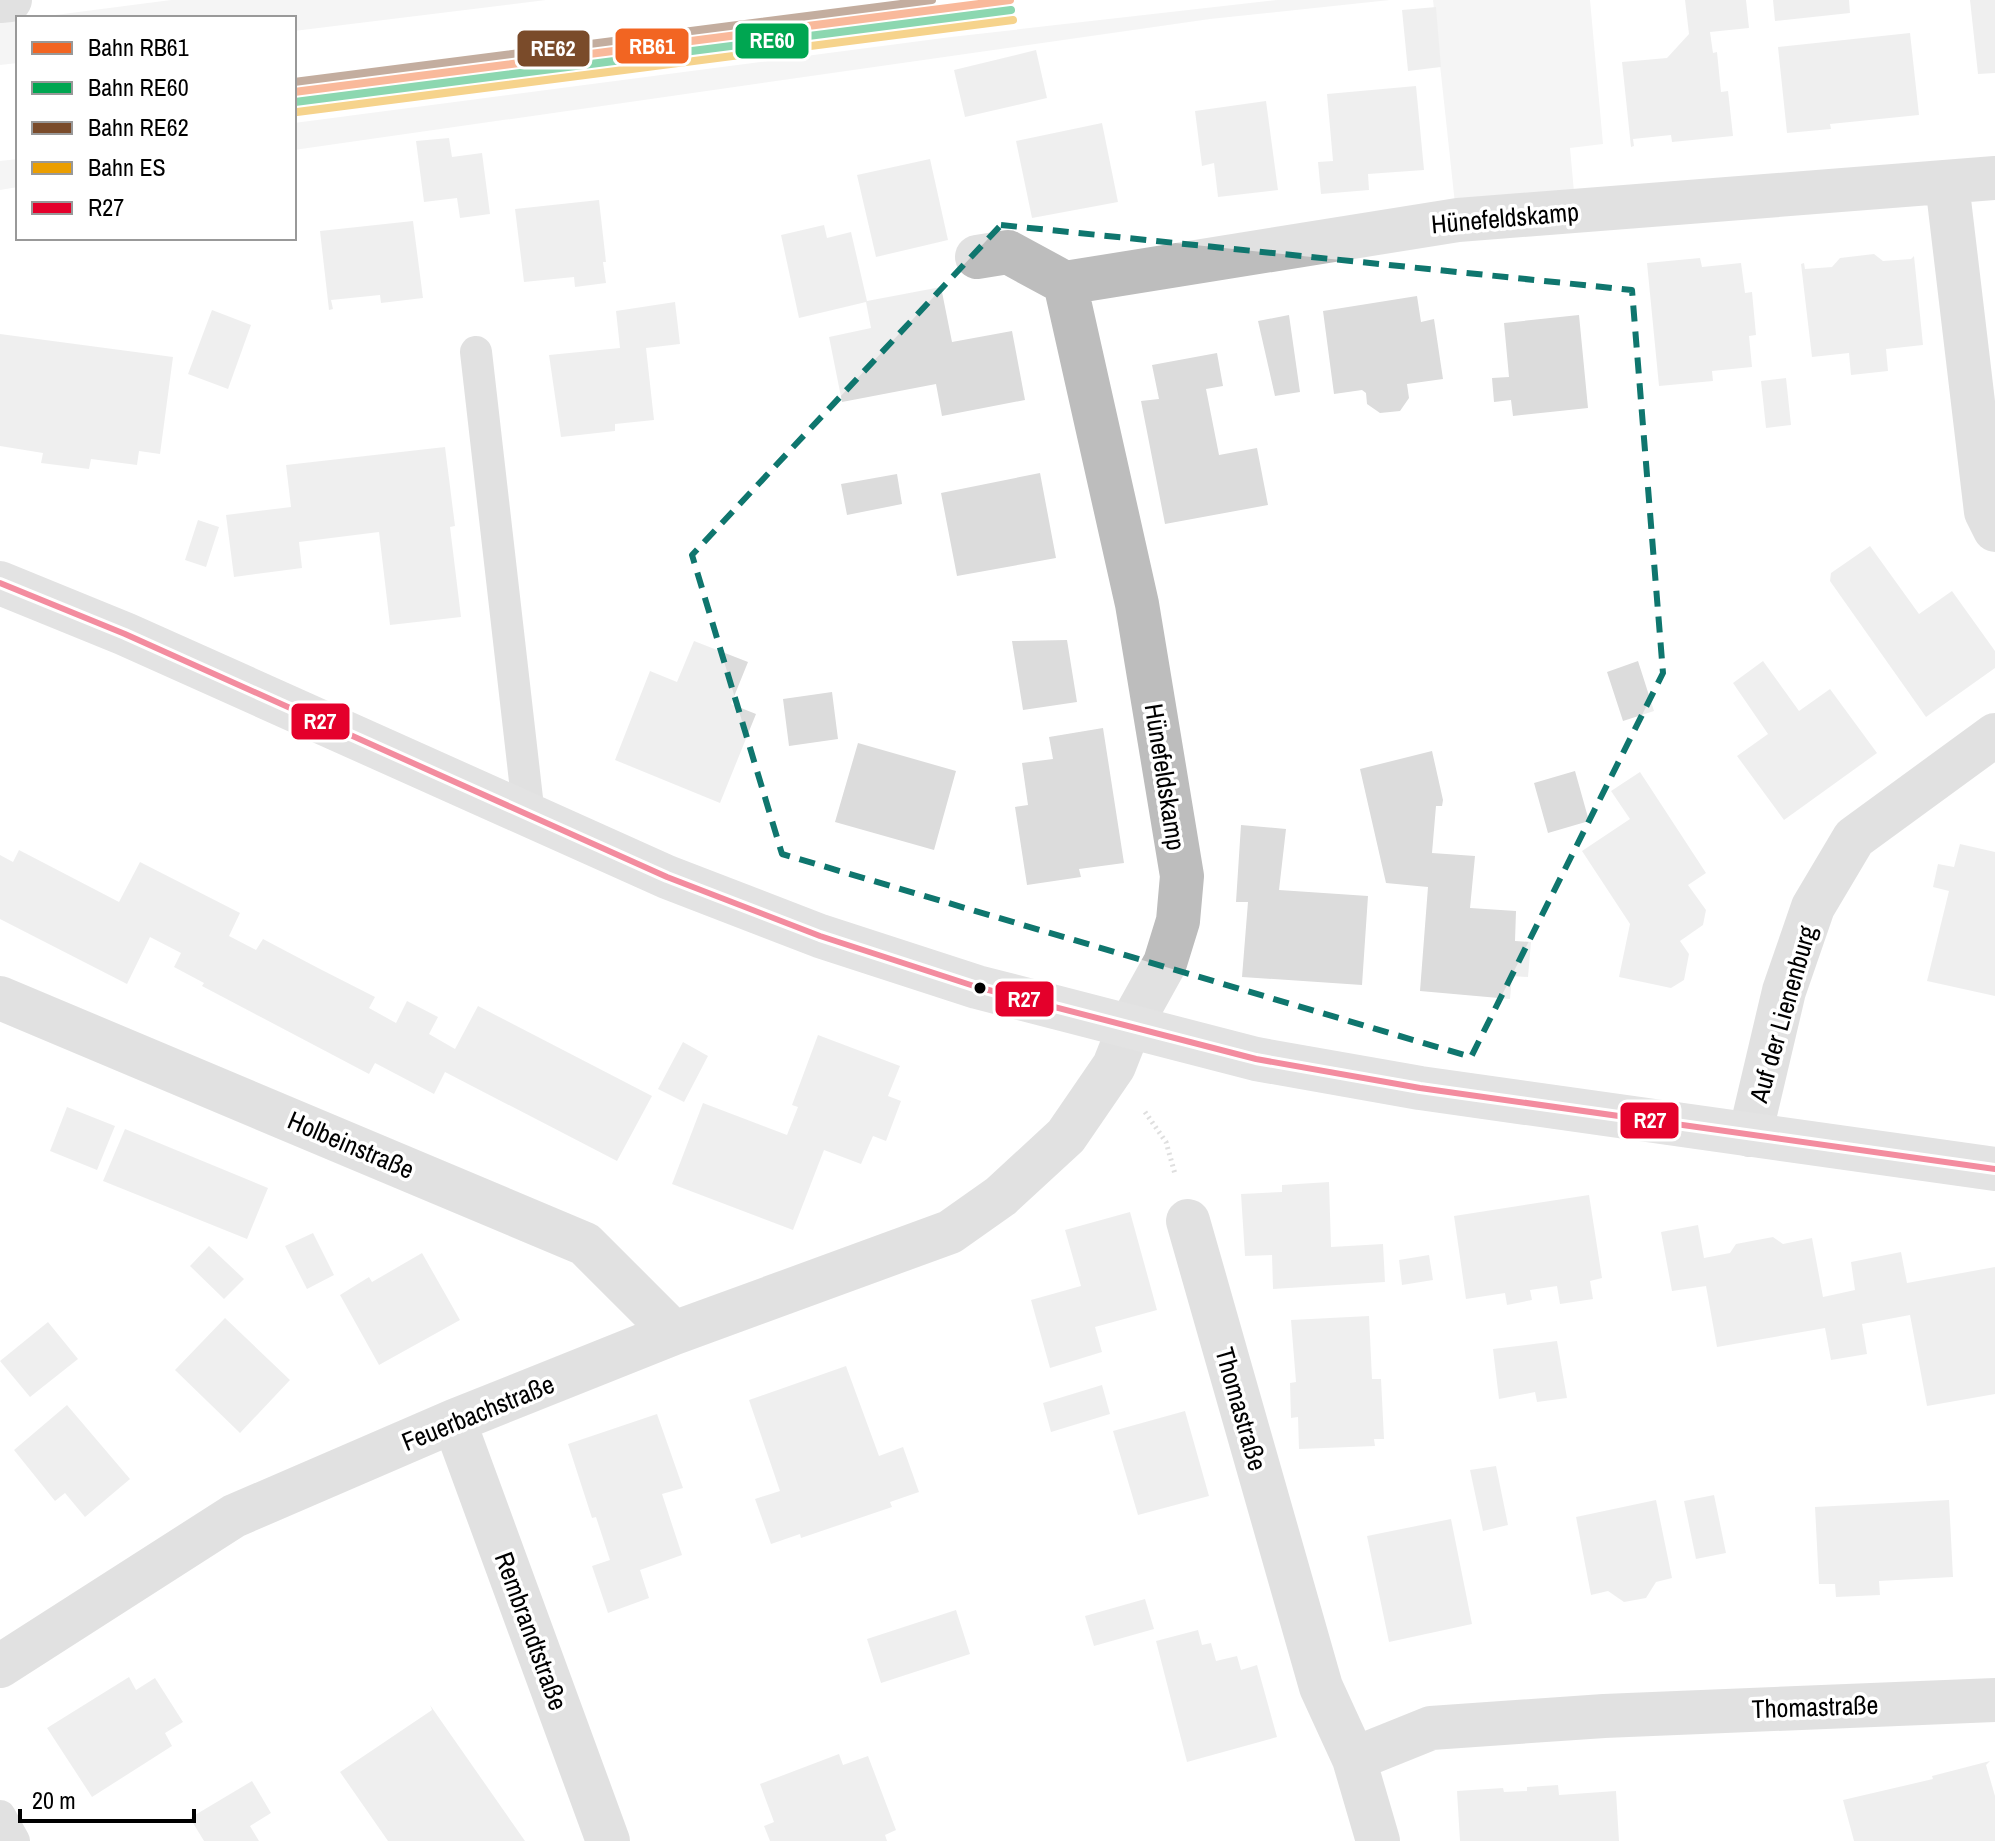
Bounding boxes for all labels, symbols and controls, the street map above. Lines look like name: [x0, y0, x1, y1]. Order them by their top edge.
legend: [16, 16, 296, 240]
line badge: RE60: [734, 22, 810, 60]
text: RE60: [749, 25, 795, 55]
line badge: RB61: [614, 27, 690, 65]
line badge: RE62: [516, 29, 591, 68]
text: Bahn RB61: [88, 31, 189, 63]
text: RB61: [629, 31, 676, 61]
text: RE62: [530, 33, 576, 63]
text: Bahn RE60: [88, 71, 189, 103]
text: Bahn RE62: [88, 111, 189, 143]
text: Bahn ES: [88, 151, 166, 183]
text: R27: [88, 191, 124, 223]
street label: Hünefeldskamp: [1430, 194, 1580, 241]
street label: Hünefeldskamp: [1137, 701, 1194, 853]
line badge: R27: [290, 702, 351, 741]
text: R27: [303, 706, 337, 736]
street label: Auf der Lienenburg: [1740, 921, 1825, 1107]
unlabelled marker: [972, 980, 988, 996]
line badge: R27: [994, 980, 1055, 1018]
text: R27: [1007, 984, 1041, 1014]
line badge: R27: [1619, 1101, 1680, 1140]
street label: Holbeinstraße: [283, 1102, 420, 1187]
text: R27: [1633, 1105, 1667, 1135]
street label: Thomastraße: [1207, 1343, 1276, 1475]
street label: Feuerbachstraße: [396, 1366, 559, 1459]
street label: Rembrandtstraße: [487, 1547, 576, 1715]
street label: Thomastraße: [1751, 1687, 1879, 1726]
scale bar: [20, 1773, 194, 1823]
text: 20 m: [32, 1784, 76, 1816]

